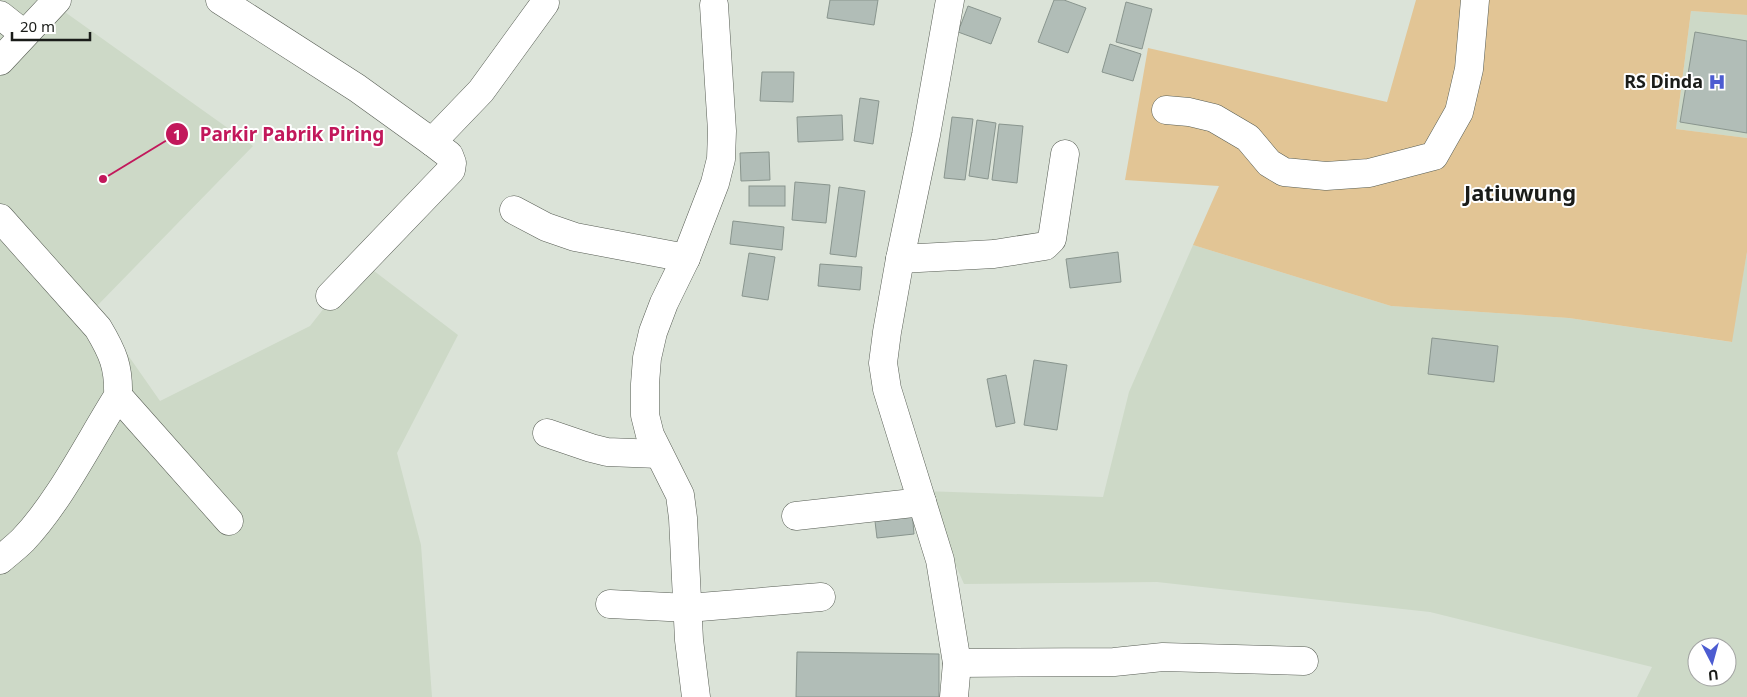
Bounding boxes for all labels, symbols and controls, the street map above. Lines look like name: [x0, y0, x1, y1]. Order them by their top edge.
scale bar: [12, 10, 90, 42]
text: 20 m: [20, 16, 55, 36]
place label: RS Dinda: [1624, 69, 1703, 93]
hospital icon: RS Dinda: [1707, 72, 1727, 92]
callout: Parkir Pabrik Piring: [165, 117, 394, 151]
text: Parkir Pabrik Piring: [200, 121, 384, 147]
text: 1: [173, 124, 181, 144]
district label: Jatiuwung: [1462, 177, 1576, 207]
north arrow: [1687, 637, 1737, 687]
text: U: [1707, 665, 1720, 685]

